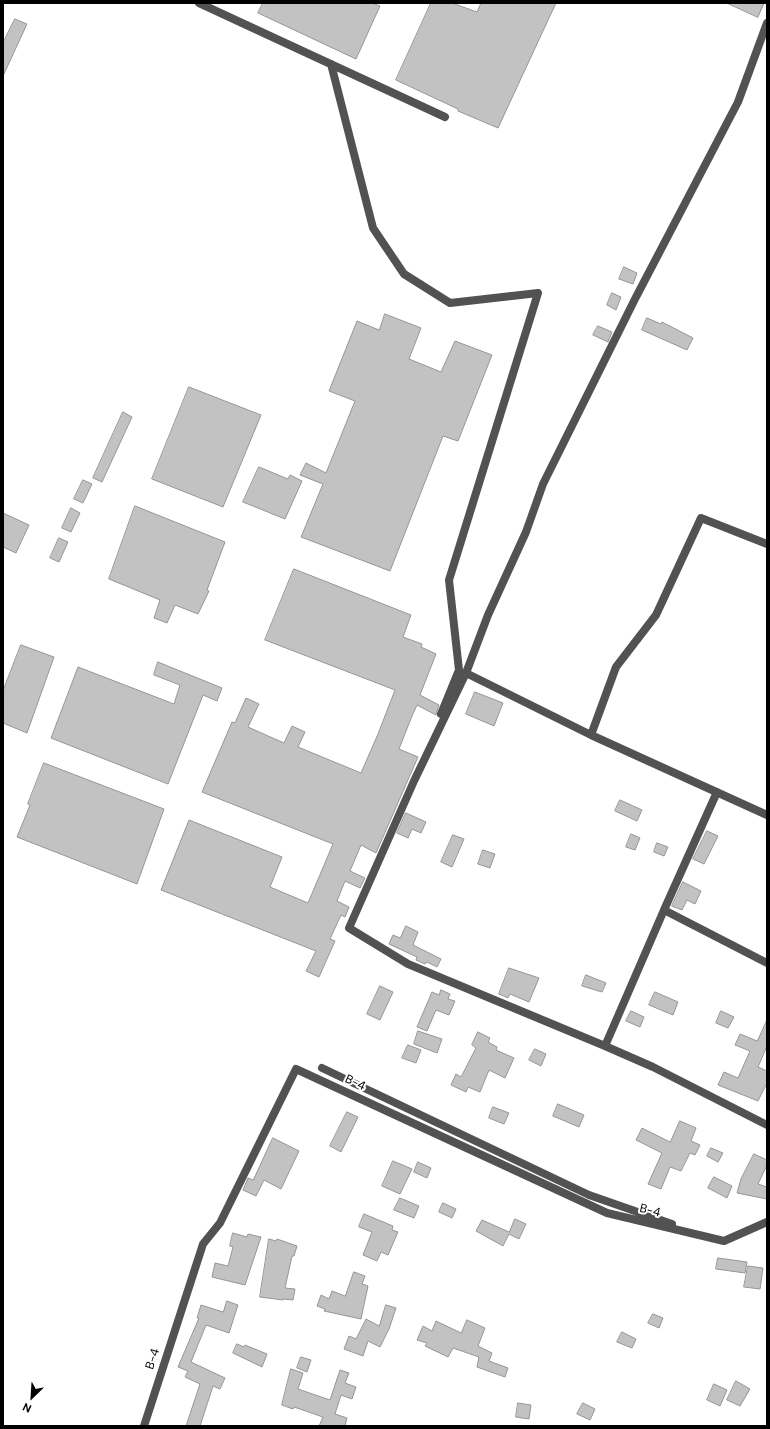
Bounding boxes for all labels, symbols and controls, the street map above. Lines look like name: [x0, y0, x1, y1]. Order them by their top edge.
street label: B-4: [342, 1072, 368, 1094]
street label: B-4: [638, 1201, 662, 1221]
street label: B-4: [143, 1347, 163, 1371]
north arrow: [12, 1377, 52, 1417]
text: N: [20, 1400, 34, 1416]

